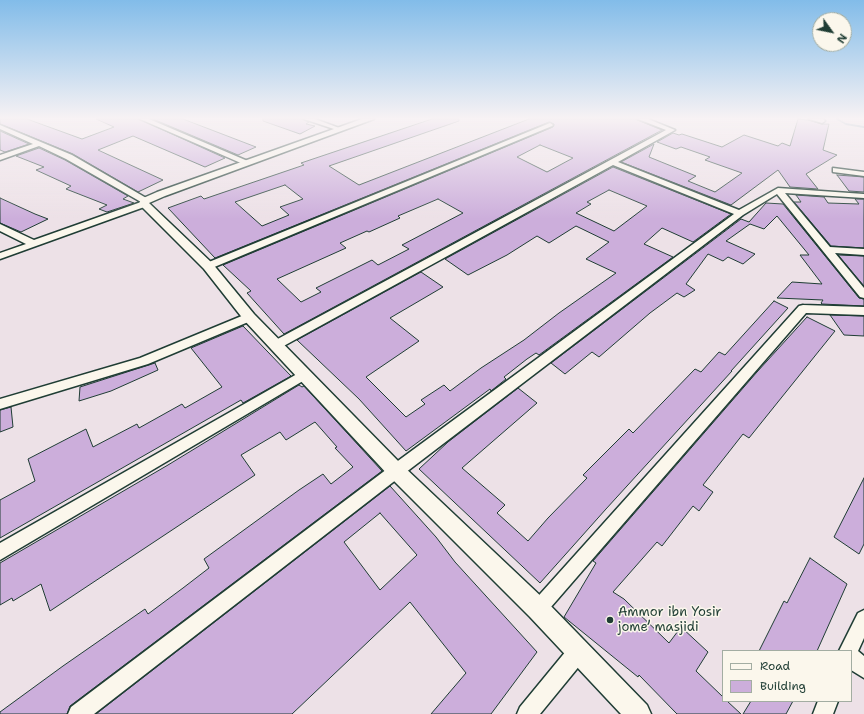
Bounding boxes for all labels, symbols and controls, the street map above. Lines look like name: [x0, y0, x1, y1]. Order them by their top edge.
north arrow: [812, 12, 852, 52]
text: N: [833, 31, 850, 46]
place label: Ammor ibn Yosir jome’ masjidi: [618, 605, 722, 636]
marker: Ammor ibn Yosir jome’ masjidi: [605, 615, 615, 625]
legend: [722, 650, 852, 702]
text: Road: [760, 658, 790, 674]
text: Building: [760, 678, 806, 694]

